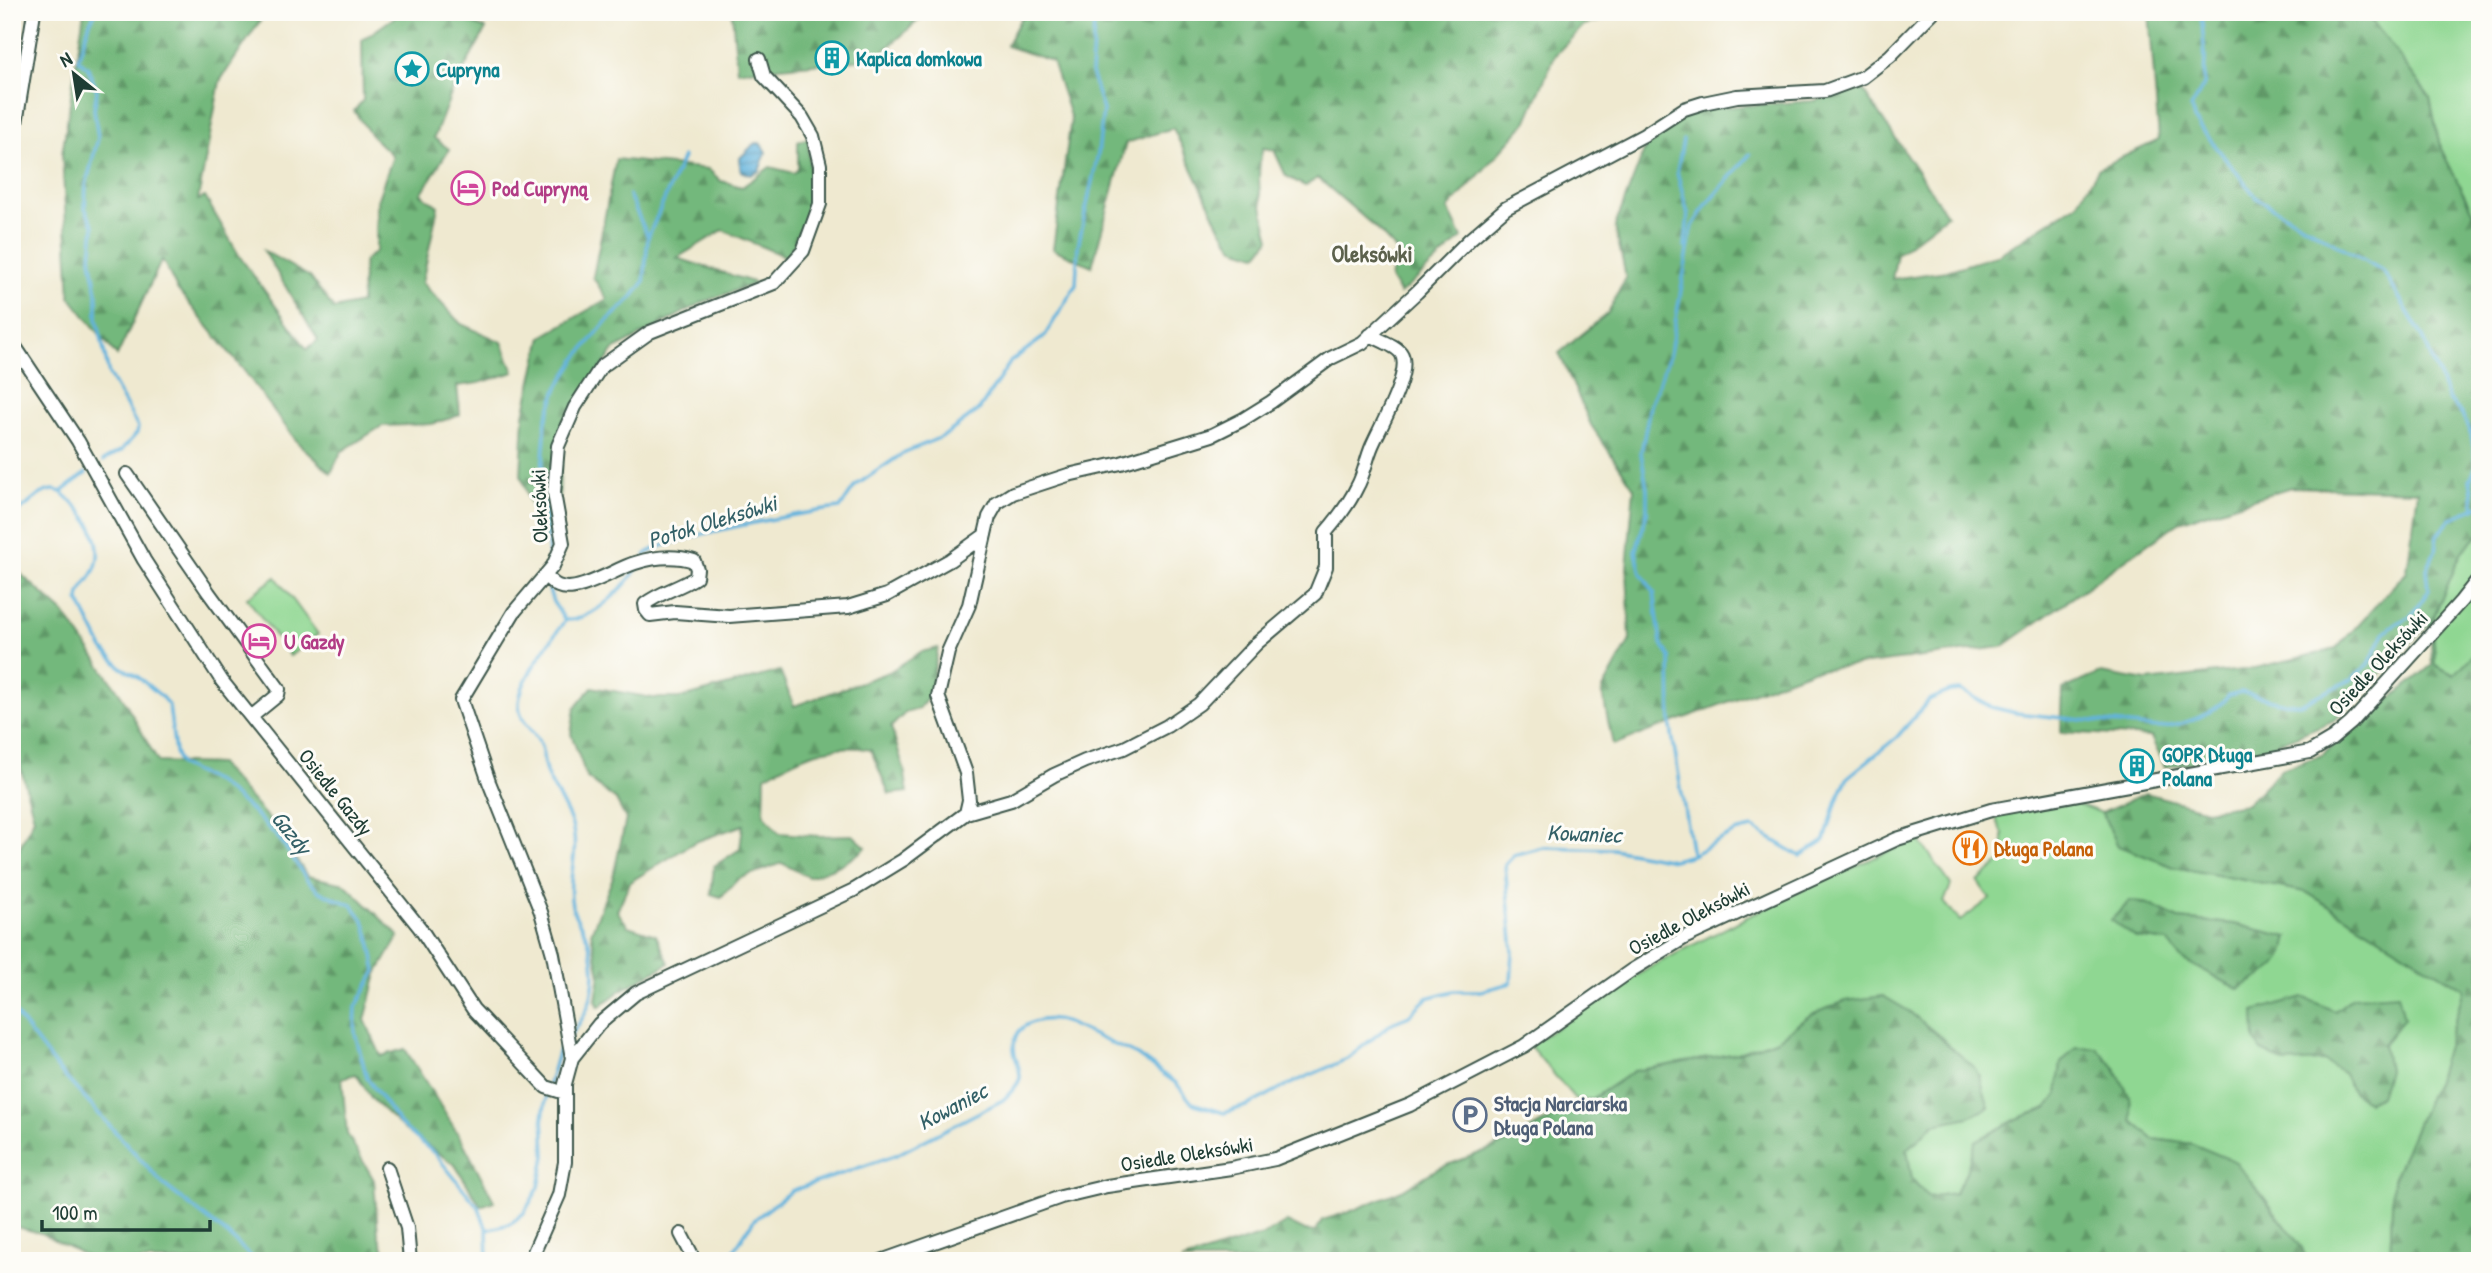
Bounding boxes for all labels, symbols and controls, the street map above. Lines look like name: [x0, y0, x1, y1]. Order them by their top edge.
north arrow: [38, 38, 108, 108]
building icon: Kaplica domkowa: [813, 39, 851, 77]
place label: Kaplica domkowa: [856, 44, 983, 74]
text: N: [55, 45, 76, 73]
place icon: Cupryna: [393, 50, 431, 88]
place label: Cupryna: [436, 55, 500, 85]
hotel icon: Pod Cupryną: [449, 169, 487, 207]
place label: Pod Cupryną: [492, 174, 589, 204]
district label: Oleksówki: [1331, 238, 1413, 269]
street label: Oleksówki: [523, 469, 555, 543]
water label: Potok Oleksówki: [644, 486, 782, 555]
street label: Osiedle Oleksówki: [2322, 604, 2434, 722]
hotel icon: U Gazdy: [240, 622, 278, 660]
place label: U Gazdy: [284, 627, 345, 657]
place label: GOPR Długa Polana: [2162, 740, 2253, 793]
street label: Osiedle Gazdy: [293, 744, 379, 840]
building icon: GOPR Długa Polana: [2118, 747, 2156, 785]
water label: Gazdy: [266, 804, 318, 860]
water label: Kowaniec: [1546, 816, 1625, 850]
restaurant icon: Długa Polana: [1951, 829, 1989, 867]
place label: Długa Polana: [1994, 834, 2094, 864]
street label: Osiedle Oleksówki: [1623, 874, 1755, 962]
water label: Kowaniec: [912, 1073, 995, 1137]
place label: Stacja Narciarska Długa Polana: [1494, 1089, 1628, 1143]
parking icon: Stacja Narciarska Długa Polana: [1451, 1096, 1489, 1134]
street label: Osiedle Oleksówki: [1119, 1129, 1255, 1179]
scale bar: [42, 1189, 210, 1233]
text: 100 m: [52, 1198, 98, 1227]

